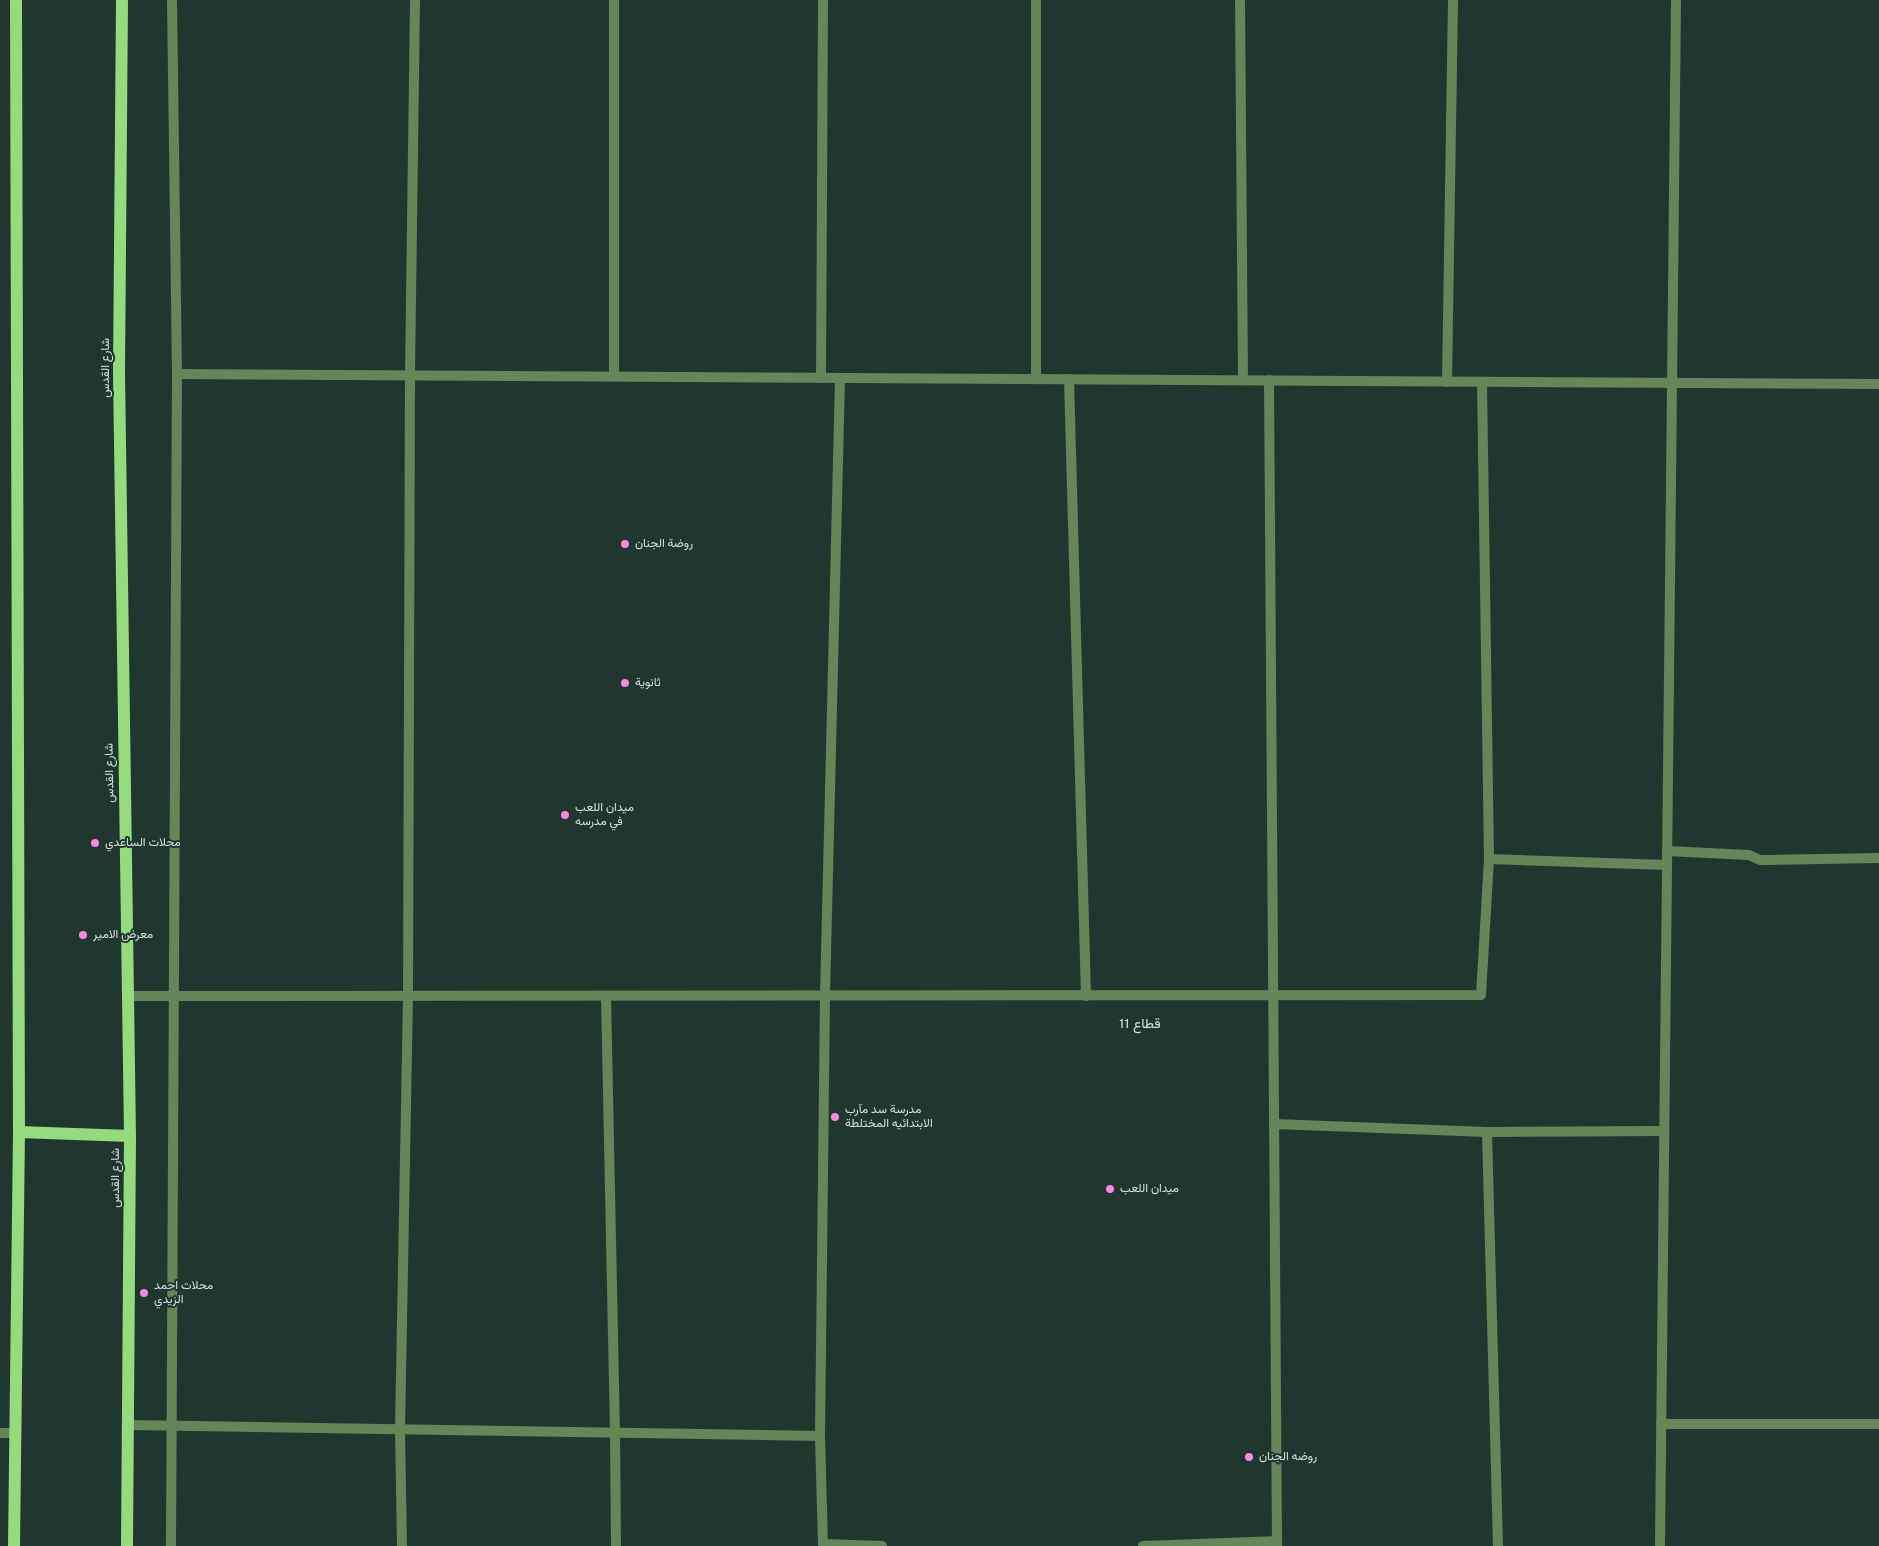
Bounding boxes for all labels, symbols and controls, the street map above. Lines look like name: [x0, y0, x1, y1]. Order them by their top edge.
street label: شارع القدس: [98, 338, 114, 398]
place label: روضة الجنان: [635, 536, 693, 552]
marker: روضة الجنان: [619, 538, 631, 550]
place label: ثانوية: [635, 675, 661, 691]
marker: ثانوية: [619, 677, 631, 689]
street label: شارع القدس: [101, 743, 119, 803]
place label: ميدان اللعب في مدرسه: [575, 800, 634, 831]
marker: ميدان اللعب في مدرسه: [559, 809, 571, 821]
place label: محلات الساعدي: [105, 835, 181, 852]
marker: محلات الساعدي: [89, 837, 101, 849]
place label: معرض الامير: [92, 927, 153, 943]
marker: معرض الامير: [77, 929, 89, 941]
district label: قطاع 11: [1119, 1016, 1161, 1034]
place label: مدرسة سد مآرب الابتدائيه المختلطة: [845, 1102, 933, 1132]
marker: مدرسة سد مآرب الابتدائيه المختلطة: [829, 1111, 841, 1123]
street label: شارع القدس: [108, 1148, 124, 1208]
place label: ميدان اللعب: [1120, 1181, 1179, 1197]
marker: ميدان اللعب: [1104, 1183, 1116, 1195]
place label: محلات احمد الزيدي: [154, 1278, 213, 1309]
marker: محلات احمد الزيدي: [138, 1287, 150, 1299]
place label: روضه الجنان: [1259, 1449, 1317, 1465]
marker: روضه الجنان: [1243, 1451, 1255, 1463]

